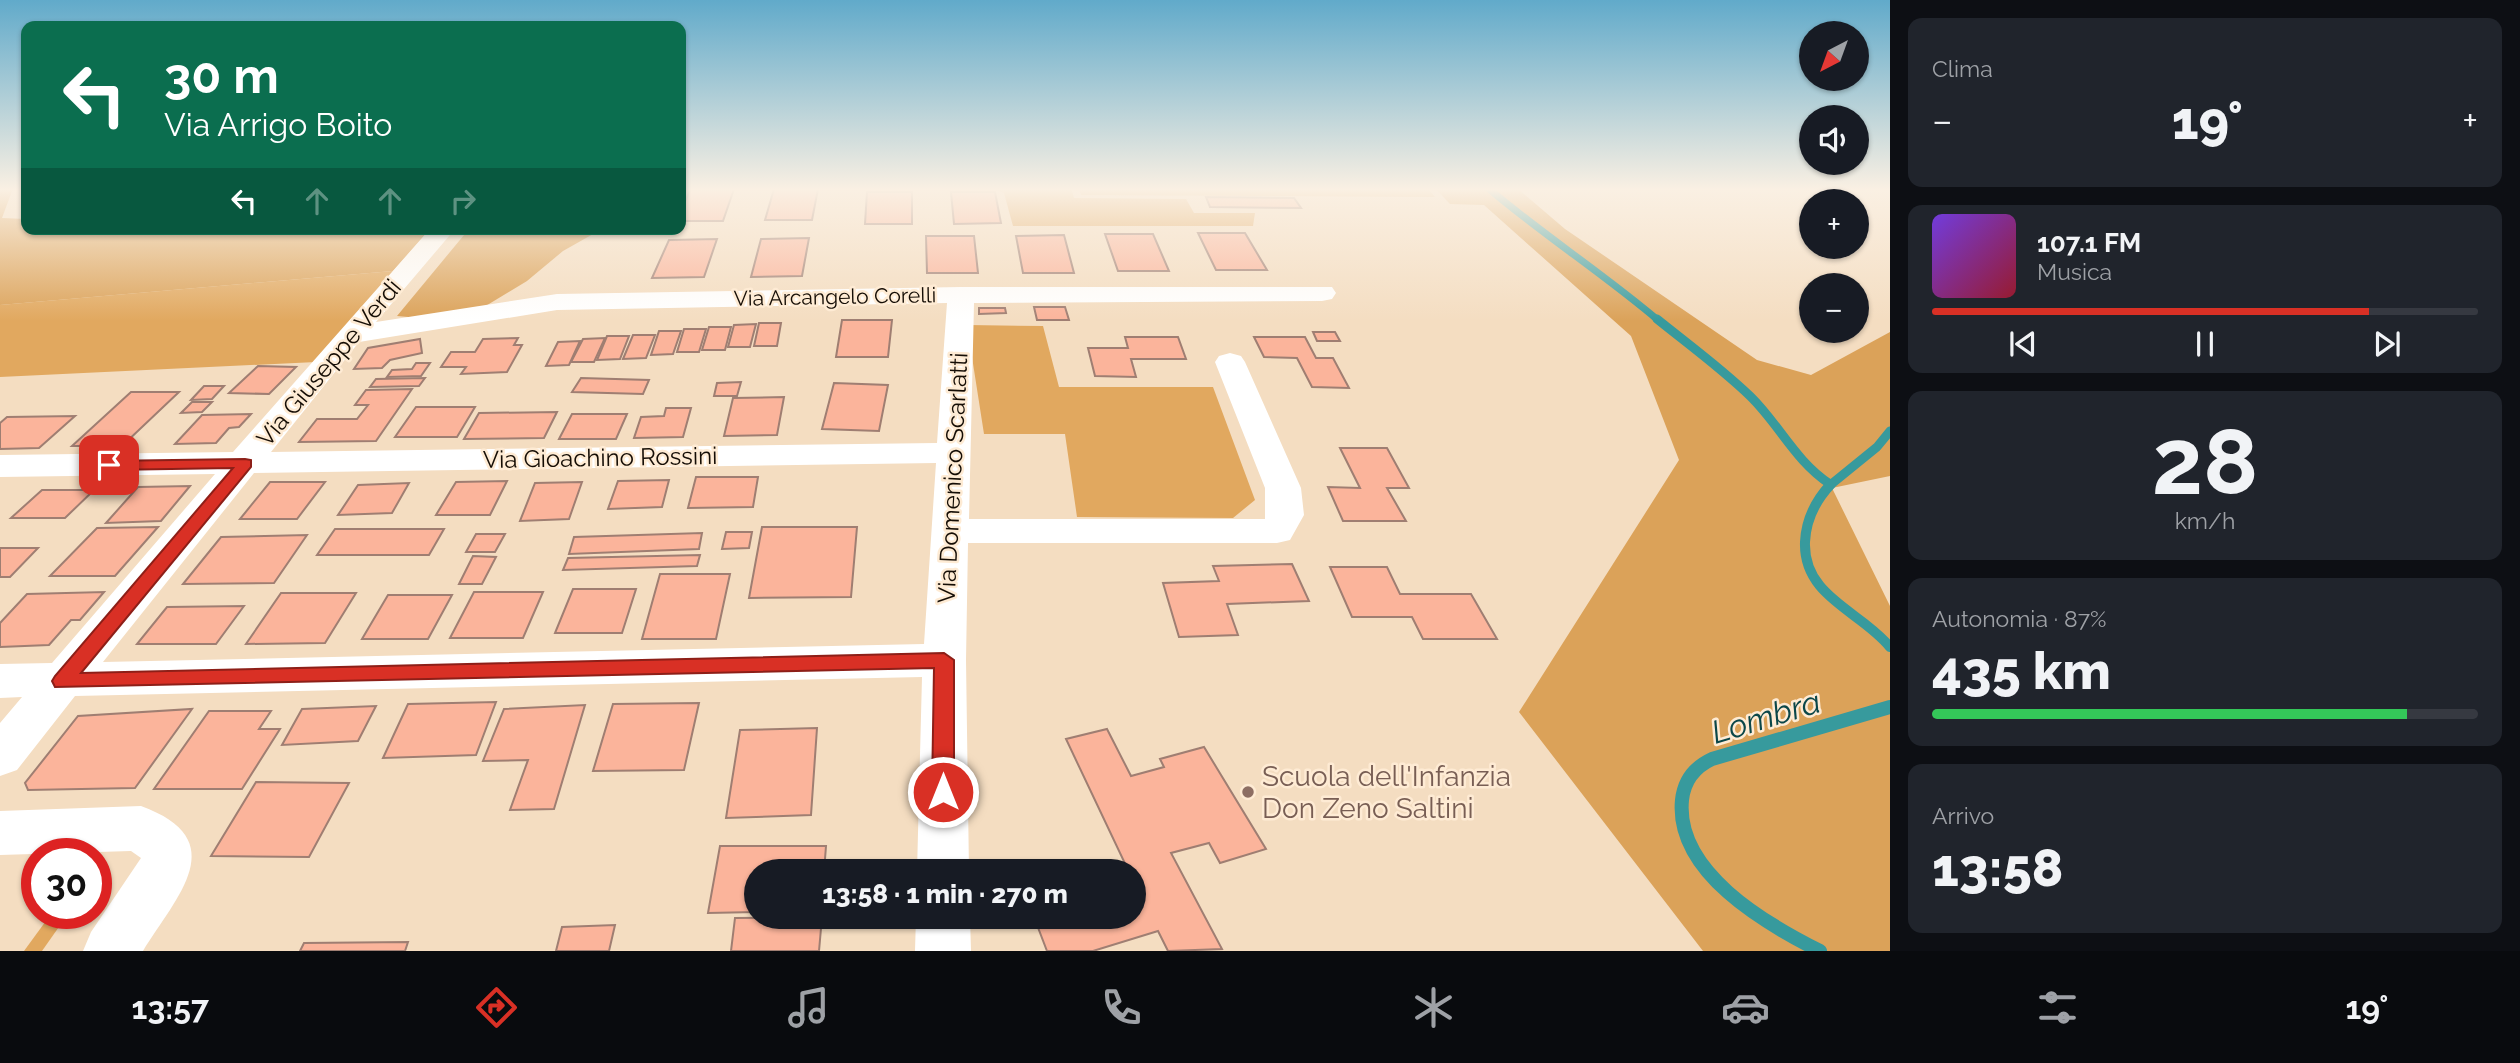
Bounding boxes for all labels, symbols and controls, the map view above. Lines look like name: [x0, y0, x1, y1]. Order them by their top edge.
north arrow: [1799, 21, 1869, 91]
map controls: [1799, 21, 1869, 343]
text: 30 m: [164, 47, 279, 104]
icon: left: [49, 49, 140, 140]
text: Clima: [1932, 55, 1993, 82]
text: 19°: [2172, 90, 2243, 151]
text: −: [1932, 98, 1952, 143]
text: +: [2462, 98, 2478, 143]
button: sound: [1799, 105, 1869, 175]
text: Via Arrigo Boito: [164, 106, 392, 143]
icon: left: [225, 182, 263, 220]
icon: ahead: [298, 182, 336, 220]
icon: ahead: [371, 182, 409, 220]
icon: right: [444, 182, 482, 220]
button: +: [1799, 189, 1869, 259]
text: 107.1 FM: [2037, 228, 2141, 258]
text: Musica: [2037, 258, 2112, 285]
street label: Via Giuseppe Verdi: [250, 273, 407, 452]
button: −: [1799, 273, 1869, 343]
street label: Via Arcangelo Corelli: [734, 282, 936, 311]
icon: previous: [2004, 325, 2042, 363]
icon: pause: [2186, 325, 2224, 363]
icon: next: [2368, 325, 2406, 363]
street label: Via Domenico Scarlatti: [931, 352, 974, 604]
text: 28: [2152, 408, 2258, 515]
pin: [79, 435, 139, 495]
street label: Via Gioachino Rossini: [483, 441, 717, 474]
icon: arrive: [90, 446, 128, 484]
text: km/h: [2175, 507, 2235, 534]
text: Autonomia · 87%: [1932, 605, 2106, 632]
text: 435 km: [1932, 640, 2111, 701]
water label: Lombra: [1707, 682, 1825, 751]
position arrow: [906, 755, 980, 829]
place label: Scuola dell'Infanzia Don Zeno Saltini: [1262, 760, 1511, 825]
marker: Scuola dell'Infanzia Don Zeno Saltini: [1240, 784, 1256, 800]
text: Arrivo: [1932, 802, 1994, 829]
text: 13:58: [1932, 837, 2063, 898]
speed limit sign: 30: [21, 838, 112, 929]
text: 13:58 · 1 min · 270 m: [822, 879, 1068, 909]
icon: directions: [472, 983, 521, 1032]
icon: music: [784, 983, 833, 1032]
icon: phone: [1097, 983, 1146, 1032]
icon: climate: [1409, 983, 1458, 1032]
icon: car: [1721, 983, 1770, 1032]
icon: filters: [2033, 983, 2082, 1032]
text: 13:57: [132, 989, 209, 1026]
text: 19°: [2345, 989, 2388, 1026]

